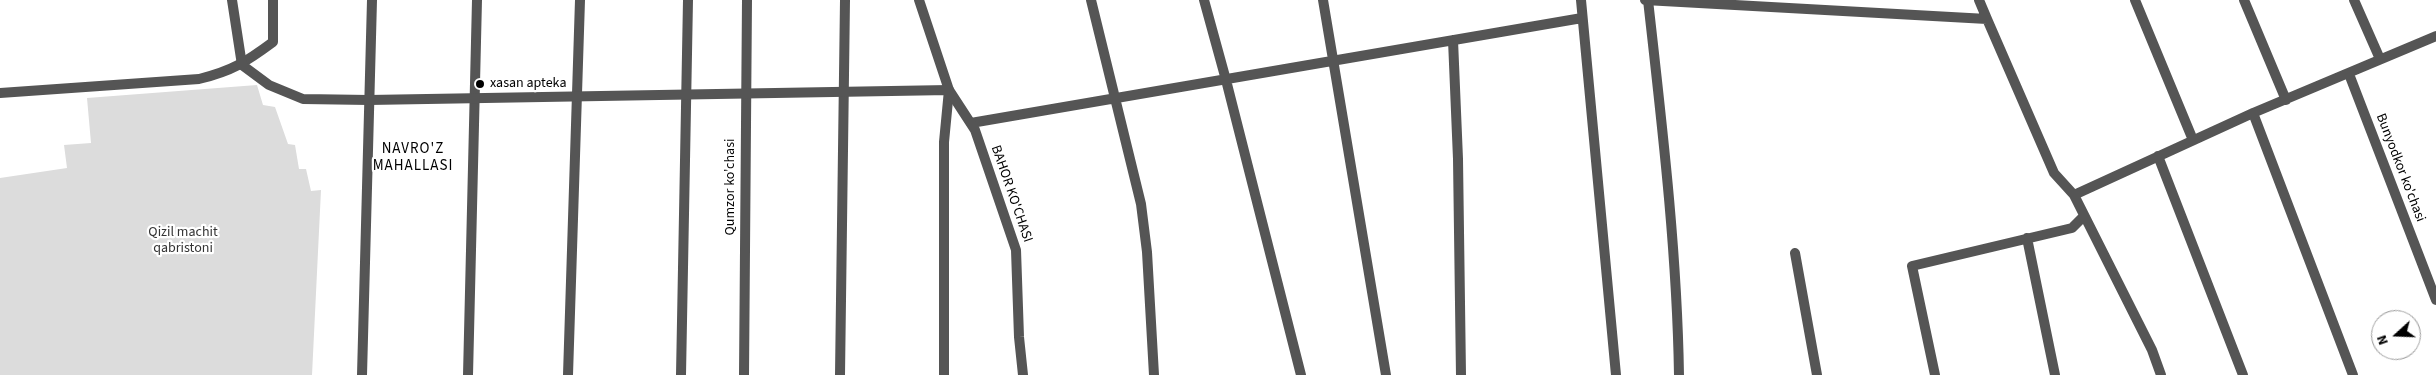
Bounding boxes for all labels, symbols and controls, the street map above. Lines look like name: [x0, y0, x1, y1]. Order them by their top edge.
place label: xasan apteka: [490, 76, 566, 92]
marker: xasan apteka: [474, 78, 486, 90]
street label: Bunyodkor ko'chasi: [2372, 112, 2428, 224]
street label: Qumzor ko'chasi: [723, 139, 739, 235]
district label: NAVRO'Z MAHALLASI: [372, 141, 454, 176]
street label: BAHOR KO'CHASI: [987, 143, 1035, 245]
park label: Qizil machit qabristoni: [148, 225, 218, 258]
north arrow: [2371, 310, 2421, 360]
text: N: [2372, 332, 2394, 348]

